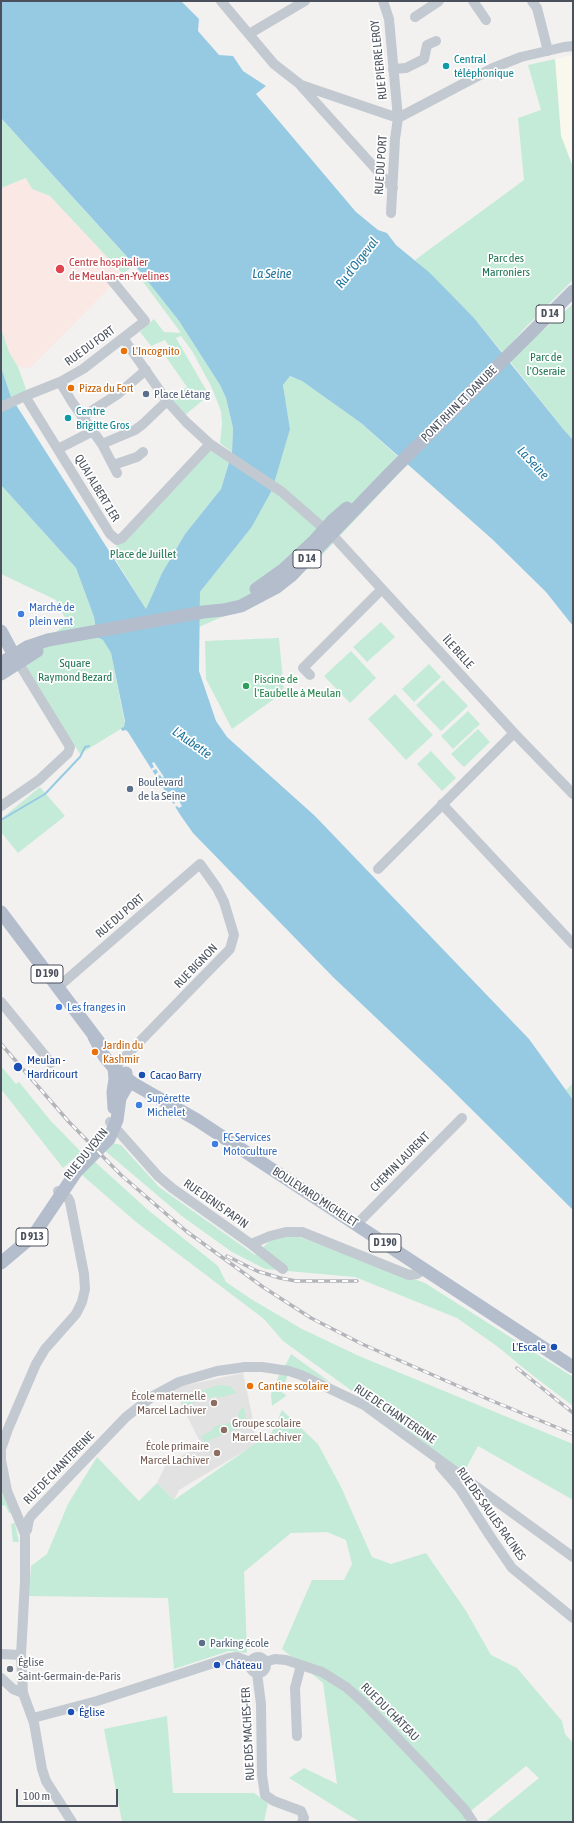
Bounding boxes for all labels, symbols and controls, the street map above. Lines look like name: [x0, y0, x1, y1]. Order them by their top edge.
street label: RUE PIERRE LEROY: [368, 19, 390, 101]
place label: Central téléphonique: [454, 52, 514, 80]
marker: Central téléphonique: [441, 61, 451, 71]
street label: RUE DU PORT: [372, 135, 390, 195]
water label: Ru d'Orgeval: [332, 234, 382, 292]
park label: Parc des Marroniers: [482, 251, 530, 279]
place label: Centre hospitalier de Meulan-en-Yvelines: [69, 255, 169, 283]
marker: Centre hospitalier de Meulan-en-Yvelines: [54, 263, 66, 275]
water label: La Seine: [252, 266, 292, 282]
road number: D 14: [536, 305, 564, 323]
street label: RUE DU FORT: [62, 323, 118, 369]
place label: L'Incognito: [132, 344, 180, 358]
marker: L'Incognito: [119, 346, 129, 356]
park label: Parc de l'Oseraie: [527, 350, 565, 378]
street label: PONT RHIN ET DANUBE: [418, 363, 500, 445]
place label: Pizza du Fort: [79, 381, 134, 395]
marker: Pizza du Fort: [66, 383, 76, 393]
place label: Place Létang: [154, 387, 210, 401]
marker: Place Létang: [141, 389, 151, 399]
place label: Centre Brigitte Gros: [76, 404, 130, 432]
marker: Centre Brigitte Gros: [63, 413, 73, 423]
water label: La Seine: [514, 443, 552, 483]
street label: QUAI ALBERT 1ER: [71, 452, 123, 524]
park label: Place de Juillet: [110, 547, 176, 561]
road number: D 14: [293, 550, 321, 568]
place label: Marché de plein vent: [29, 600, 75, 628]
marker: Marché de plein vent: [16, 609, 26, 619]
street label: ÎLE BELLE: [439, 632, 477, 672]
park label: Square Raymond Bezard: [38, 656, 112, 684]
place label: Piscine de l'Eaubelle à Meulan: [254, 672, 341, 700]
marker: Piscine de l'Eaubelle à Meulan: [241, 681, 251, 691]
water label: L'Aubette: [169, 724, 215, 762]
place label: Boulevard de la Seine: [138, 775, 186, 803]
marker: Boulevard de la Seine: [125, 784, 135, 794]
street label: RUE DU PORT: [93, 891, 147, 941]
street label: RUE BIGNON: [171, 941, 221, 991]
road number: D 190: [31, 965, 63, 983]
place label: Les franges in: [67, 1000, 126, 1014]
marker: Les franges in: [54, 1002, 64, 1012]
place label: Jardin du Kashmir: [103, 1038, 143, 1066]
marker: Jardin du Kashmir: [90, 1047, 100, 1057]
place label: Meulan - Hardricourt: [27, 1053, 78, 1081]
marker: Meulan - Hardricourt: [12, 1061, 24, 1073]
place label: Cacao Barry: [150, 1068, 202, 1082]
marker: Cacao Barry: [137, 1070, 147, 1080]
place label: Supérette Michelet: [147, 1091, 190, 1119]
marker: Supérette Michelet: [134, 1100, 144, 1110]
street label: RUE DU VEXIN: [61, 1125, 111, 1183]
street label: CHEMIN LAURENT: [367, 1129, 433, 1195]
place label: FC Services Motoculture: [223, 1130, 277, 1158]
marker: FC Services Motoculture: [210, 1139, 220, 1149]
street label: BOULEVARD MICHELET: [270, 1164, 360, 1230]
street label: RUE DENIS PAPIN: [181, 1176, 251, 1232]
road number: D 913: [16, 1228, 48, 1246]
road number: D 190: [369, 1234, 401, 1252]
place label: L'Escale: [512, 1340, 546, 1354]
marker: L'Escale: [549, 1342, 559, 1352]
place label: Cantine scolaire: [258, 1379, 329, 1393]
marker: Cantine scolaire: [245, 1381, 255, 1391]
street label: RUE DE CHANTEREINE: [351, 1381, 439, 1447]
place label: École maternelle Marcel Lachiver: [131, 1389, 206, 1417]
marker: École maternelle Marcel Lachiver: [209, 1398, 219, 1408]
place label: Groupe scolaire Marcel Lachiver: [232, 1416, 301, 1444]
marker: Groupe scolaire Marcel Lachiver: [219, 1425, 229, 1435]
street label: RUE DE CHANTEREINE: [21, 1429, 97, 1507]
place label: École primaire Marcel Lachiver: [140, 1439, 209, 1467]
marker: École primaire Marcel Lachiver: [212, 1448, 222, 1458]
street label: RUE DES SAULES RACINES: [453, 1465, 529, 1563]
place label: Parking école: [210, 1636, 269, 1650]
marker: Parking école: [197, 1638, 207, 1648]
place label: Église Saint-Germain-de-Paris: [18, 1655, 121, 1683]
place label: Château: [225, 1658, 262, 1672]
marker: Château: [212, 1660, 222, 1670]
marker: Église Saint-Germain-de-Paris: [5, 1664, 15, 1674]
street label: RUE DU CHÂTEAU: [358, 1680, 422, 1744]
street label: RUE DES MACHES-FER: [238, 1687, 258, 1781]
place label: Église: [79, 1705, 105, 1719]
marker: Église: [66, 1707, 76, 1717]
scale bar: [18, 1781, 120, 1807]
text: 100 m: [23, 1789, 50, 1803]

